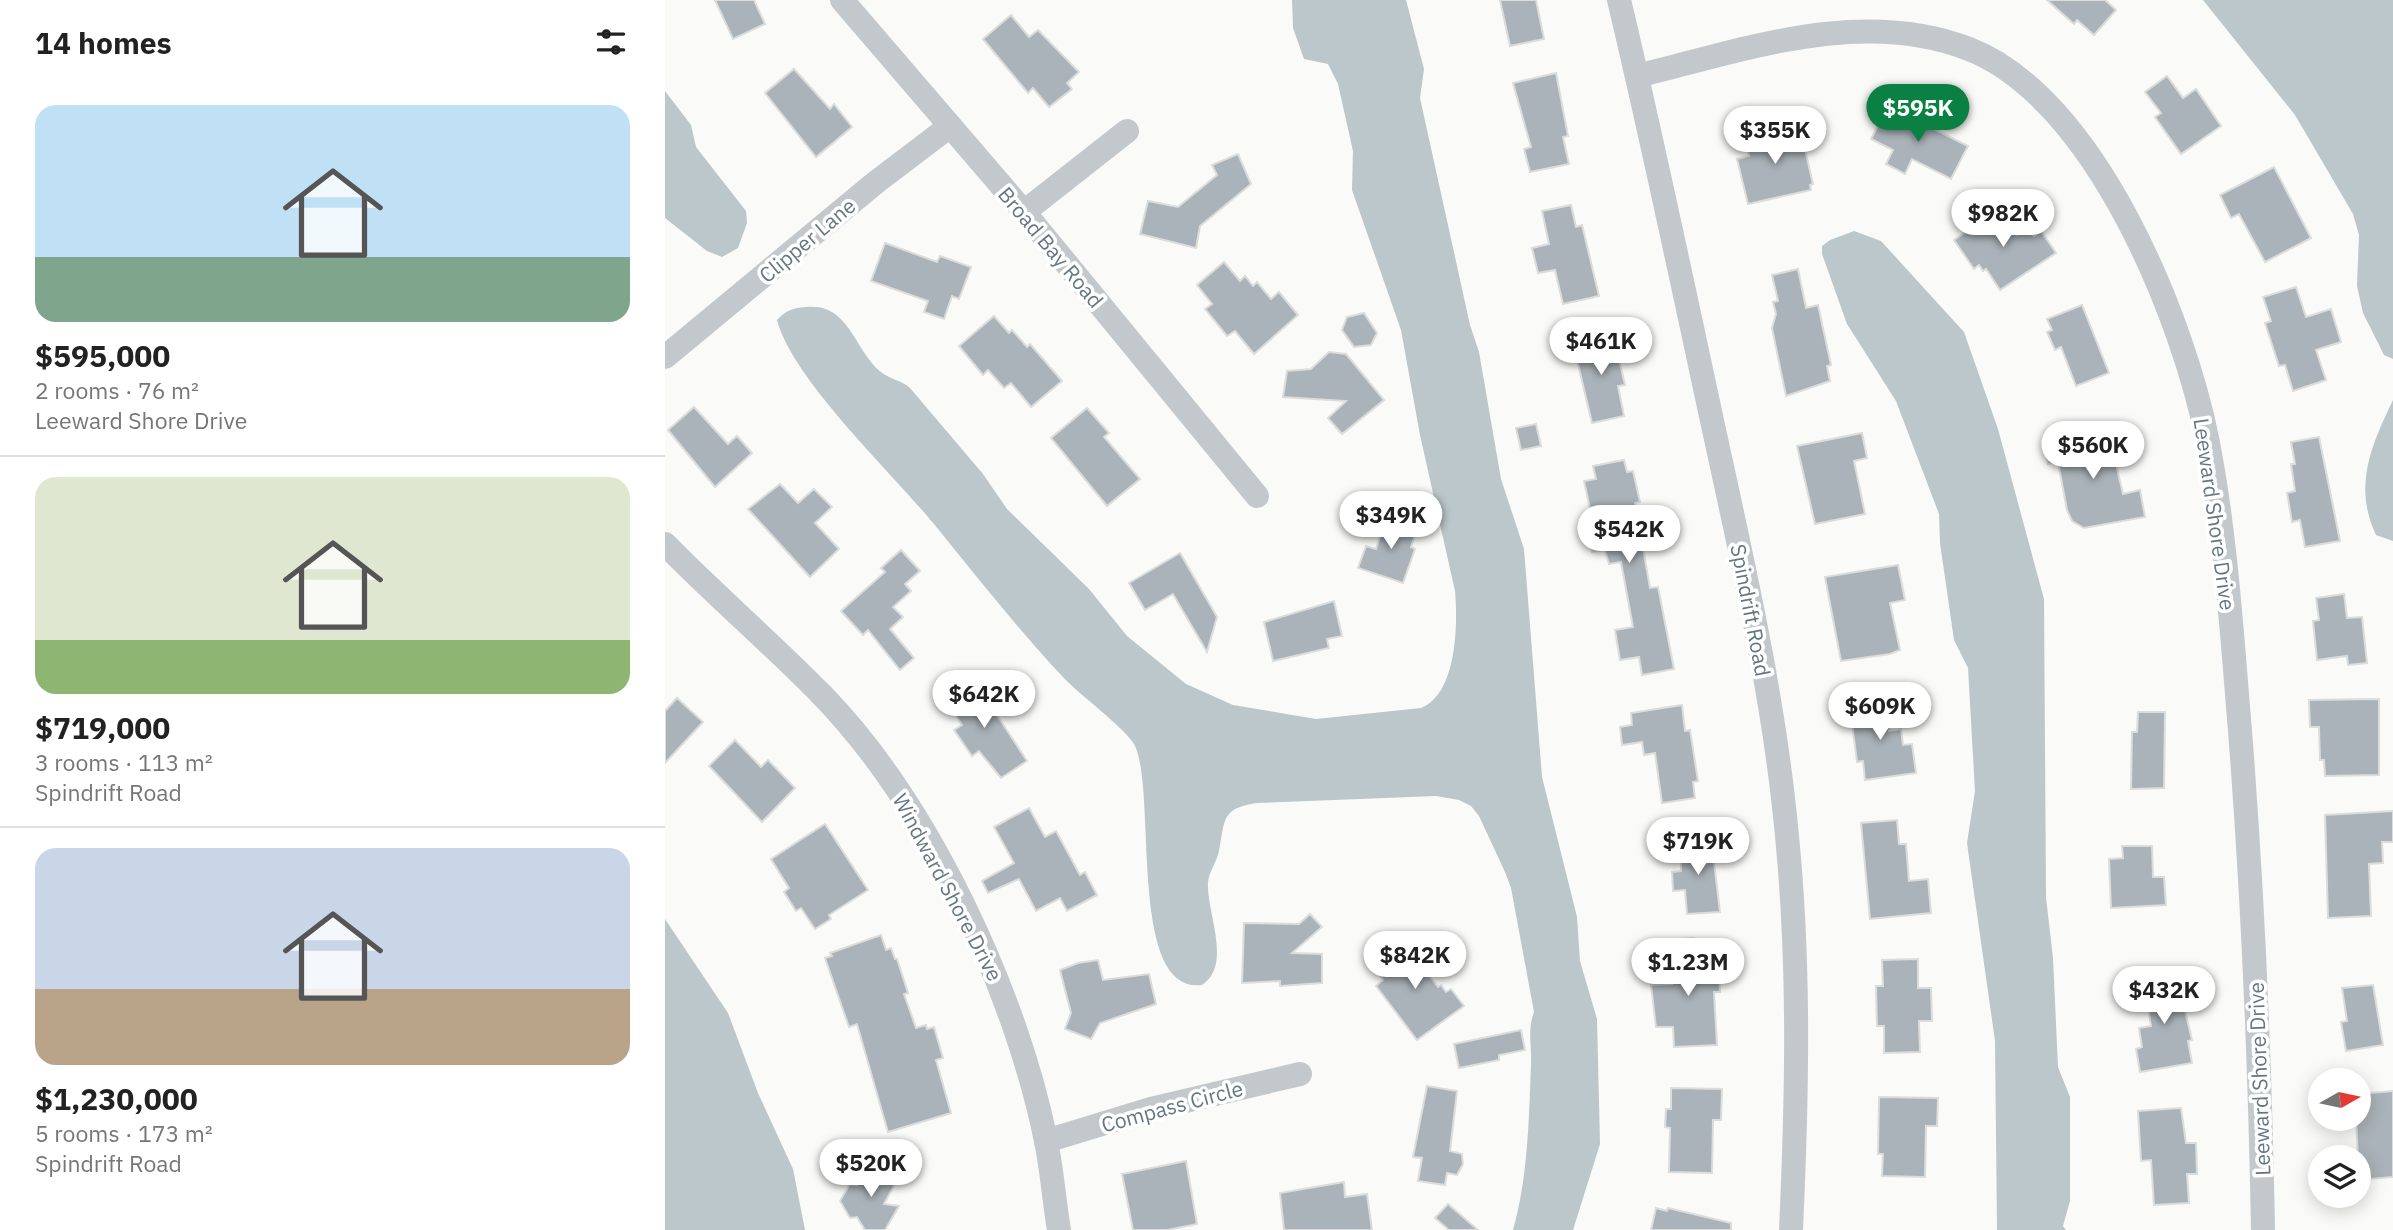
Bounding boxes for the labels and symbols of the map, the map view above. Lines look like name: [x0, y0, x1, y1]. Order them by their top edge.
pin: $595K: [1869, 85, 1967, 144]
pin: $355K: [1726, 106, 1824, 166]
street label: Broad Bay Road: [992, 181, 1110, 313]
pin: $982K: [1954, 190, 2052, 249]
street label: Clipper Lane: [753, 191, 861, 289]
pin: $461K: [1552, 318, 1650, 377]
street label: Leeward Shore Drive: [2188, 416, 2242, 612]
pin: $560K: [2044, 421, 2142, 481]
pin: $349K: [1342, 491, 1440, 551]
pin: $542K: [1580, 505, 1678, 565]
street label: Spindrift Road: [1724, 542, 1778, 678]
pin: $642K: [935, 670, 1033, 730]
pin: $609K: [1831, 682, 1929, 742]
street label: Windward Shore Drive: [887, 788, 1009, 986]
pin: $719K: [1649, 818, 1747, 877]
pin: $842K: [1366, 932, 1464, 991]
pin: $1.23M: [1631, 939, 1745, 998]
pin: $432K: [2115, 967, 2213, 1026]
street label: Leeward Shore Drive: [2242, 982, 2276, 1176]
north arrow: [2308, 1068, 2371, 1130]
street label: Compass Circle: [1098, 1074, 1246, 1138]
pin: $520K: [822, 1140, 920, 1199]

